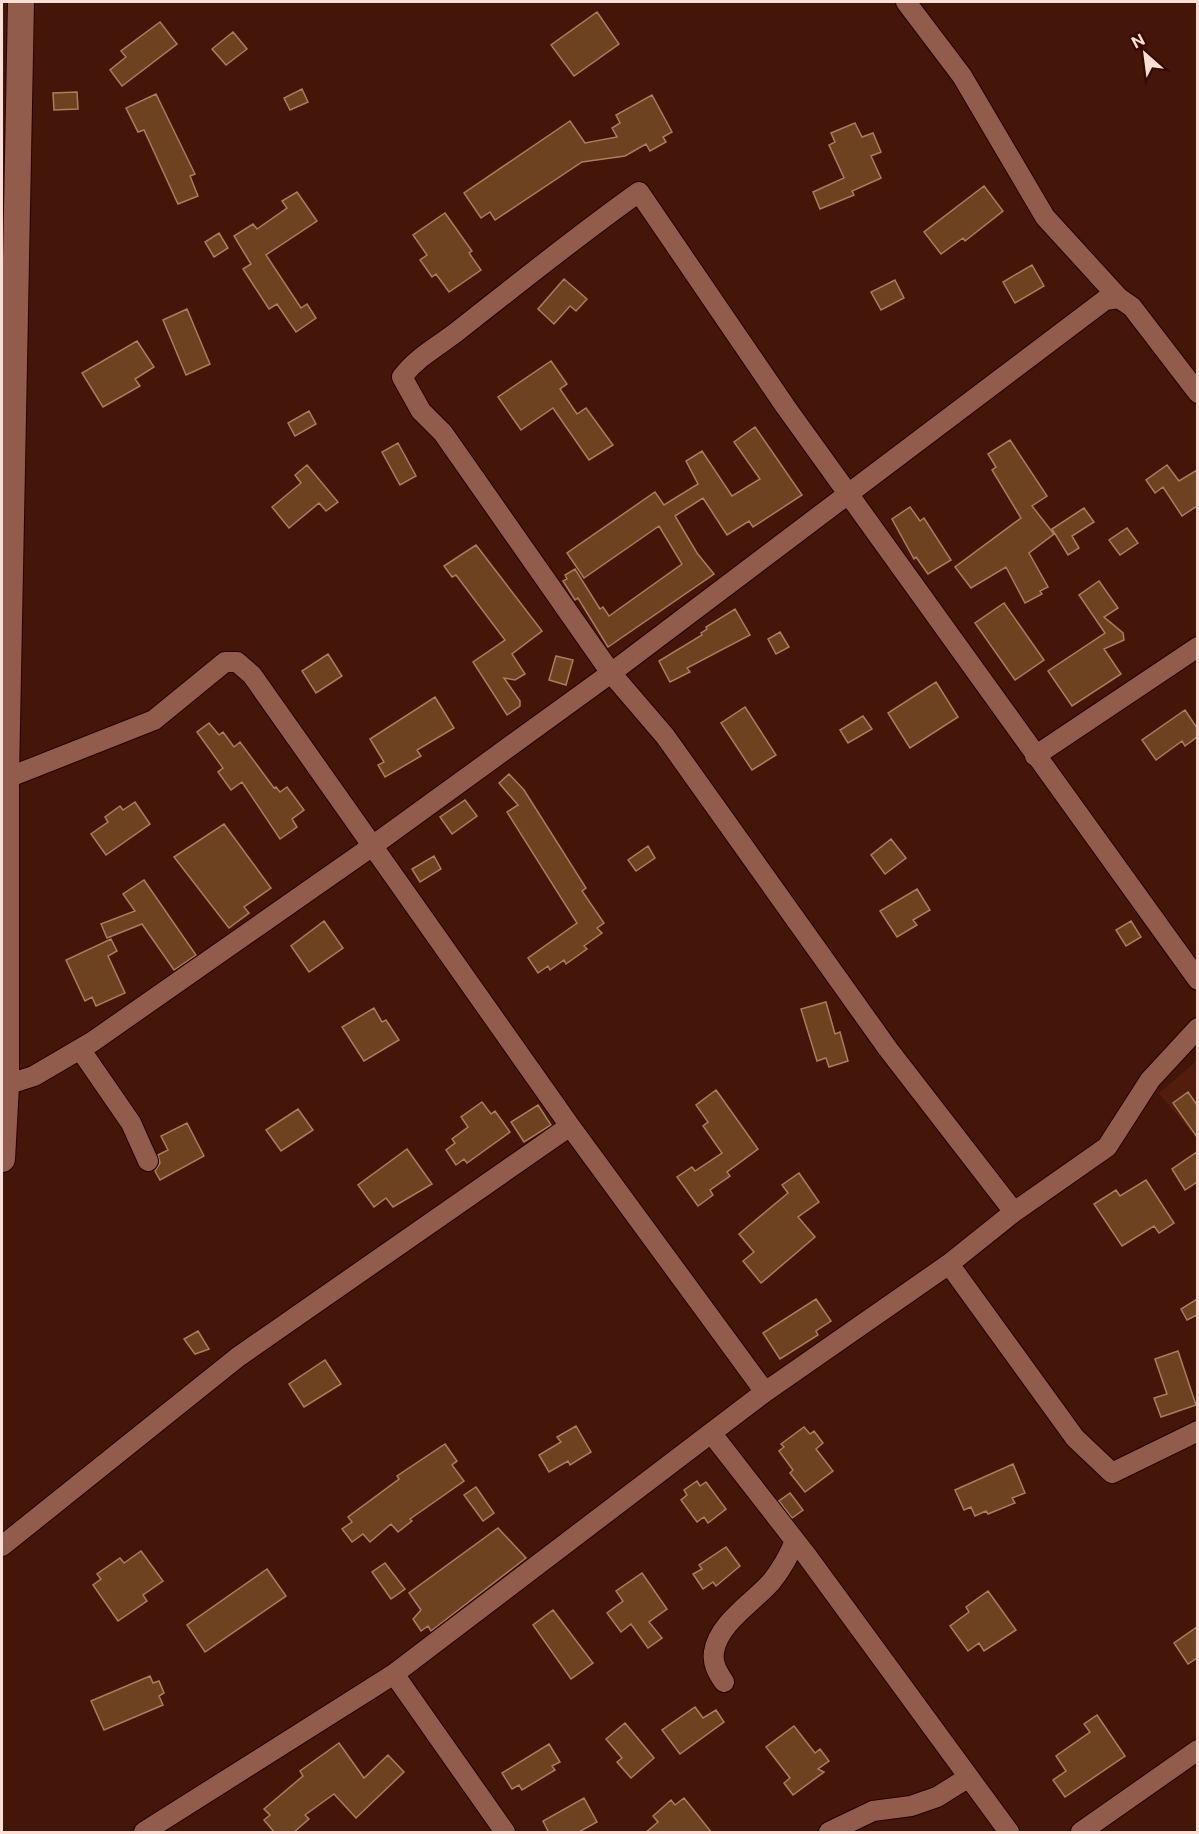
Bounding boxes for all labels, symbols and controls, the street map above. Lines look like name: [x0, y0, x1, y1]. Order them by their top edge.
north arrow: [1115, 24, 1175, 84]
text: N: [1128, 30, 1148, 53]

